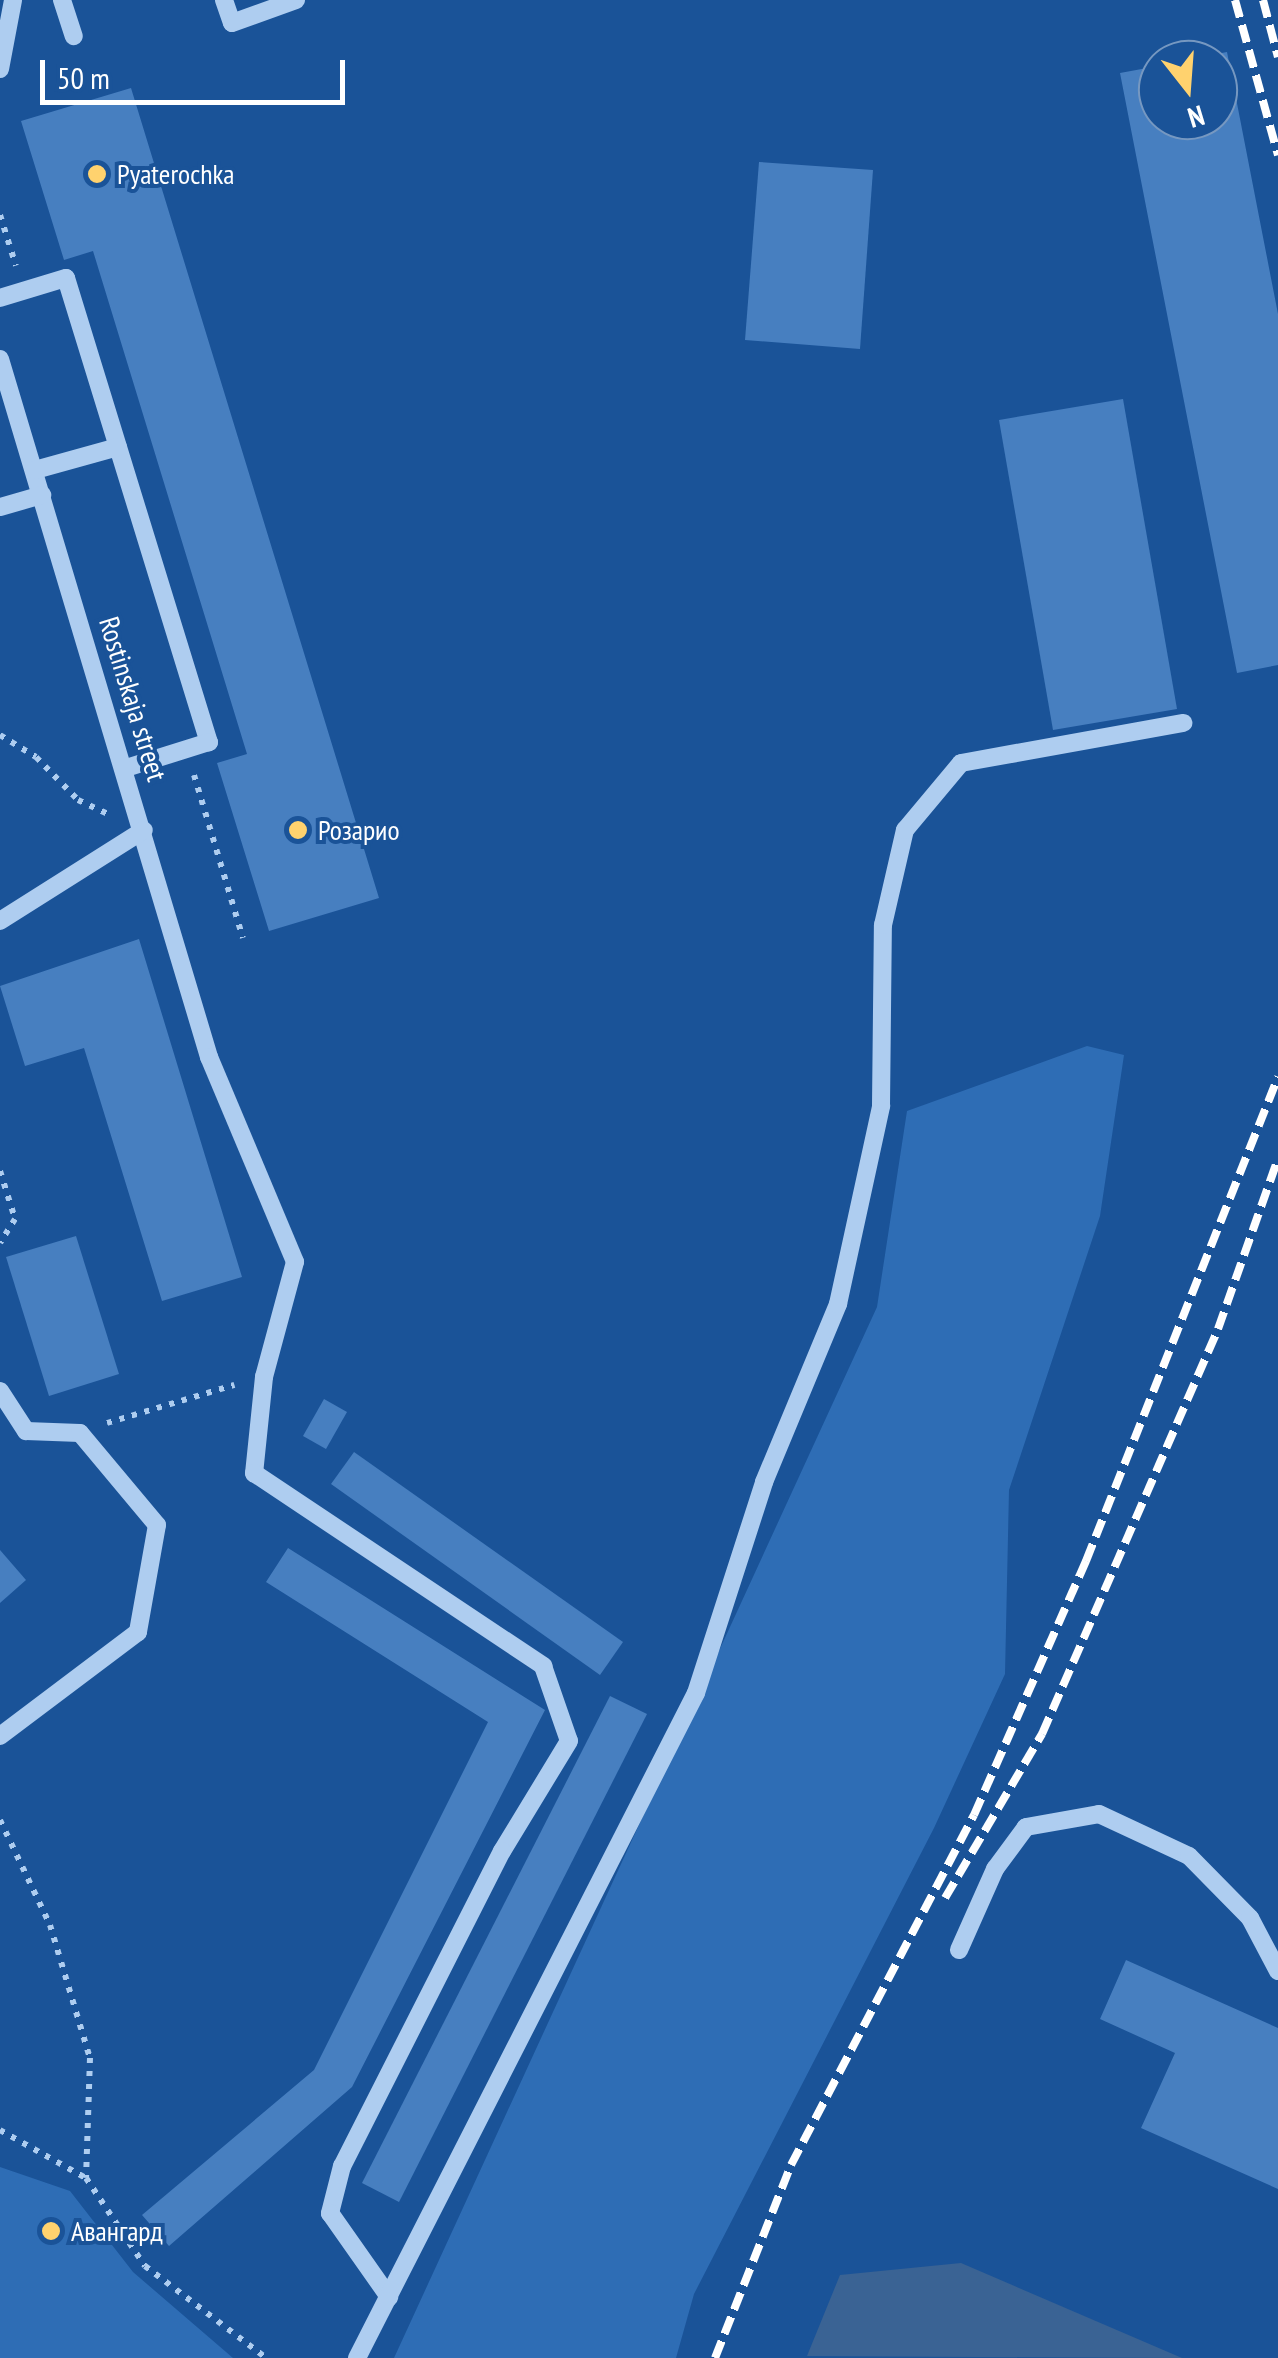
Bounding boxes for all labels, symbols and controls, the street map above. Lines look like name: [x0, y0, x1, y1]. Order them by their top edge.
scale bar: [45, 40, 350, 102]
north arrow: [1138, 40, 1238, 140]
text: 50 m: [57, 58, 110, 97]
text: N: [1184, 97, 1209, 137]
place label: Pyaterochka: [117, 157, 235, 191]
marker: Pyaterochka: [86, 163, 108, 185]
street label: Rostinskaja street: [92, 613, 174, 785]
place label: Розарио: [318, 813, 400, 847]
marker: Розарио: [287, 819, 309, 841]
place label: Авангард: [71, 2214, 163, 2248]
marker: Авангард: [40, 2220, 62, 2242]

